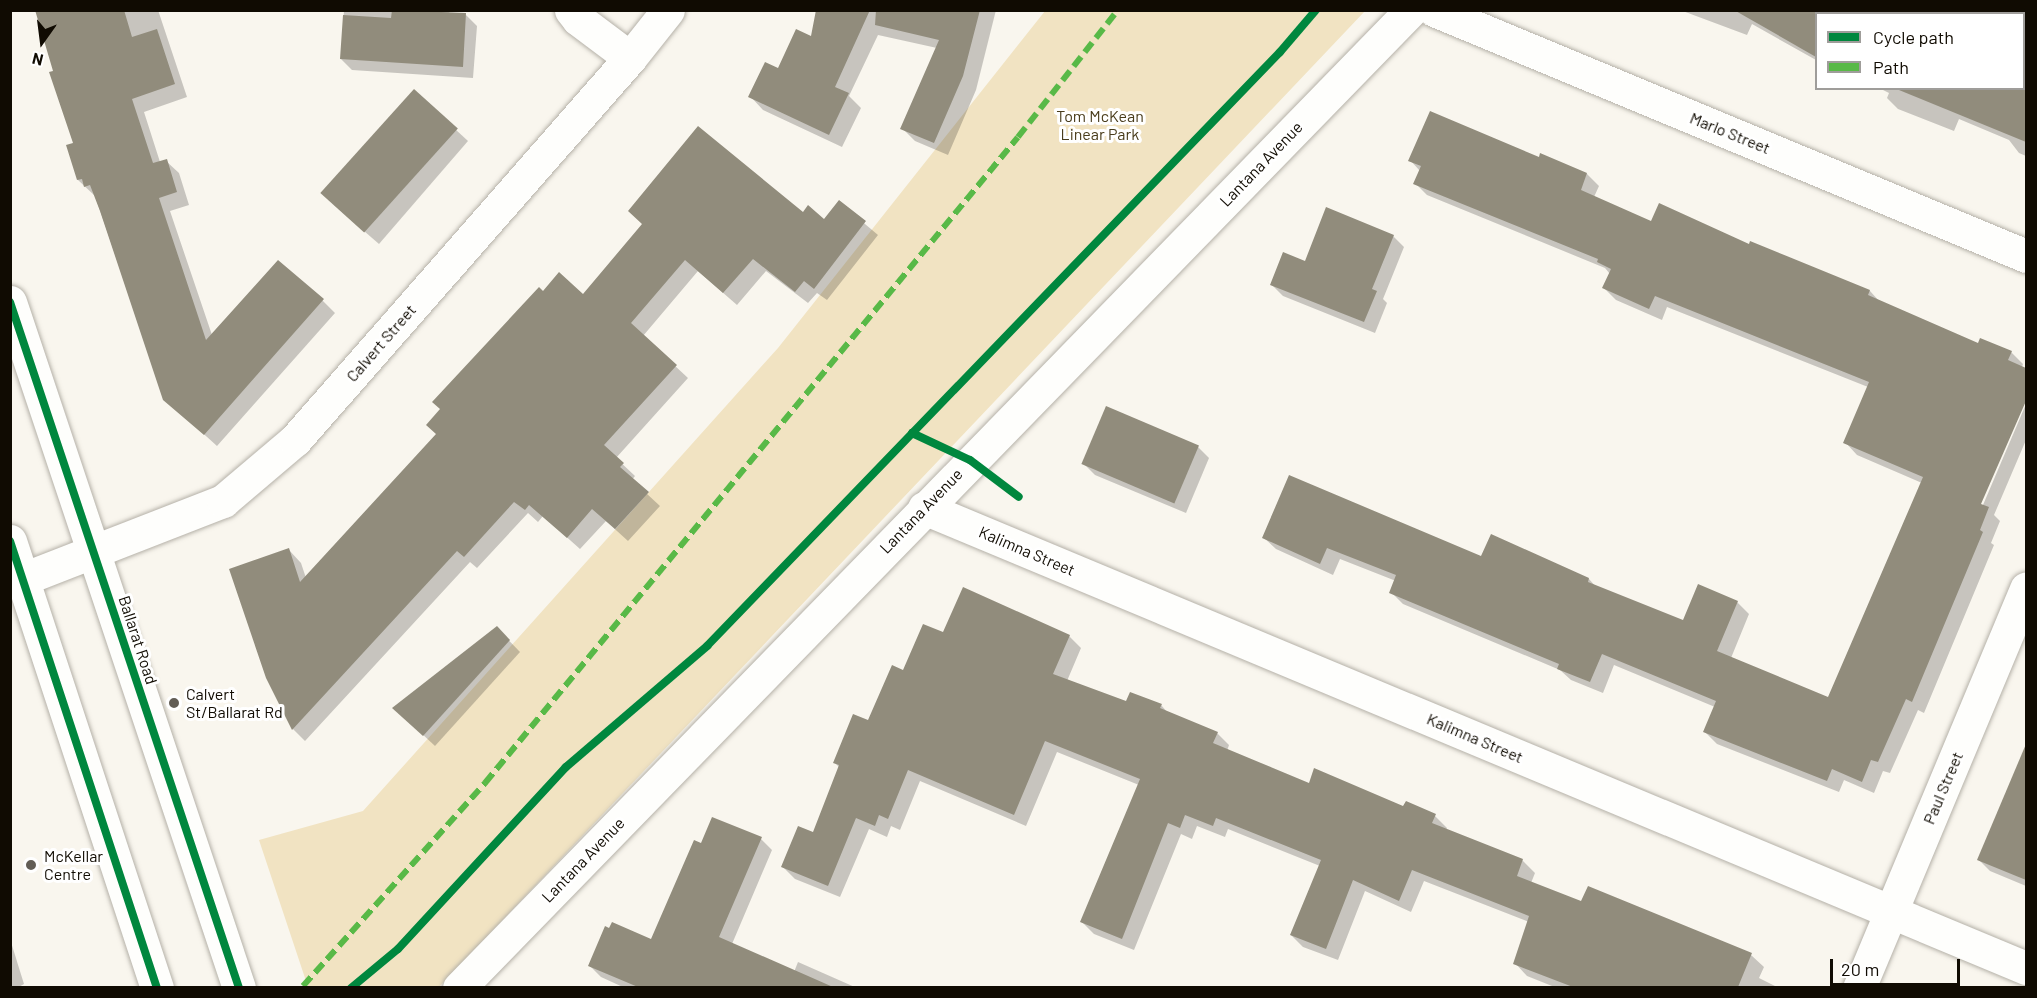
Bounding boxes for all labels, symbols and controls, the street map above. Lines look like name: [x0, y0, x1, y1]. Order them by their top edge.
north arrow: [12, 12, 72, 72]
legend: [1815, 12, 2025, 90]
text: Cycle path: [1873, 26, 1954, 48]
text: N: [30, 49, 45, 70]
text: Path: [1873, 56, 1909, 78]
park label: Tom McKean Linear Park: [1056, 106, 1144, 144]
street label: Marlo Street: [1687, 108, 1773, 158]
street label: Lantana Avenue: [1216, 118, 1306, 210]
street label: Calvert Street: [342, 300, 420, 386]
street label: Lantana Avenue: [876, 465, 966, 557]
street label: Kalimna Street: [976, 522, 1078, 580]
street label: Ballarat Road: [115, 593, 161, 687]
place label: Calvert St/Ballarat Rd: [186, 684, 283, 722]
marker: Calvert St/Ballarat Rd: [167, 696, 181, 710]
street label: Kalimna Street: [1424, 709, 1526, 767]
street label: Paul Street: [1919, 749, 1967, 827]
street label: Lantana Avenue: [538, 814, 628, 906]
place label: McKellar Centre: [44, 846, 103, 884]
marker: McKellar Centre: [22, 856, 40, 874]
scale bar: [1833, 947, 1964, 985]
text: 20 m: [1841, 958, 1879, 980]

